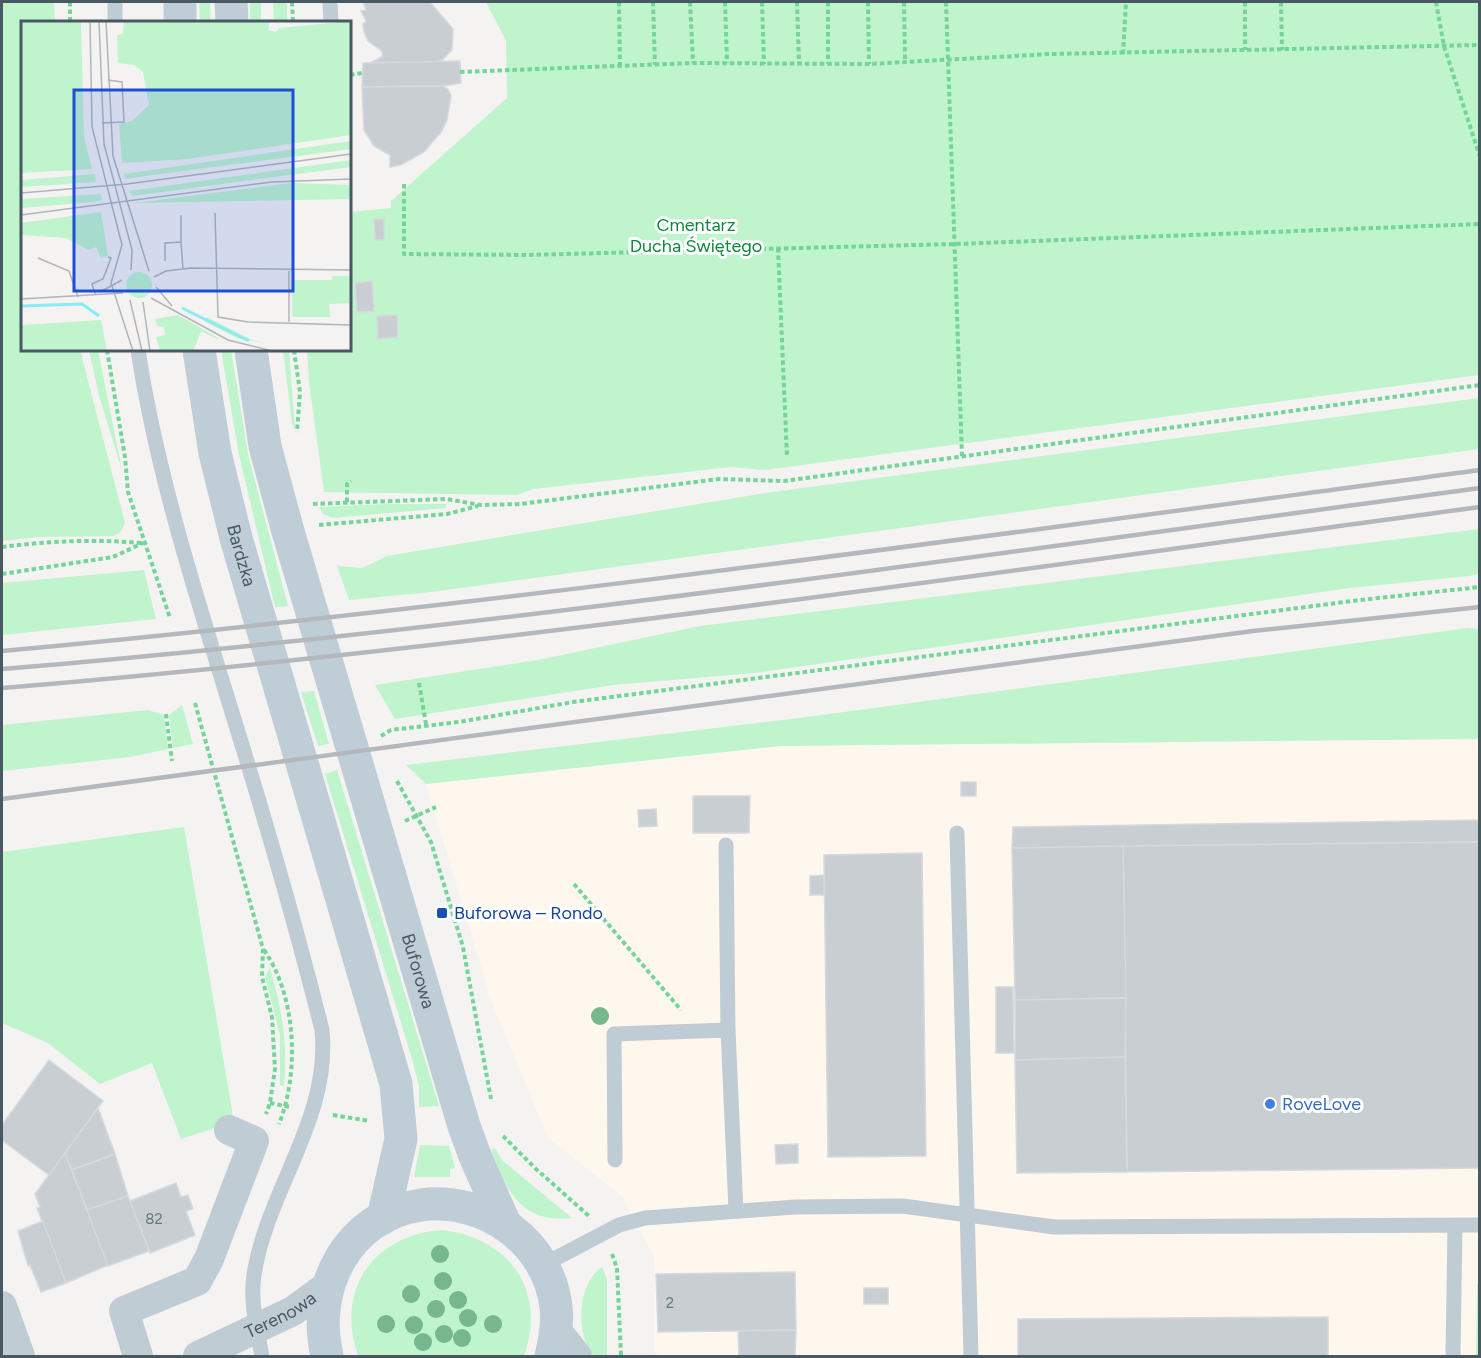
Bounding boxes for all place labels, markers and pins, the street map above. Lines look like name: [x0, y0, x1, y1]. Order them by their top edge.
place label: Buforowa – Rondo: [454, 902, 603, 924]
marker: Buforowa – Rondo: [435, 906, 449, 920]
place label: RoveLove: [1282, 1093, 1361, 1115]
marker: RoveLove: [1263, 1097, 1277, 1111]

